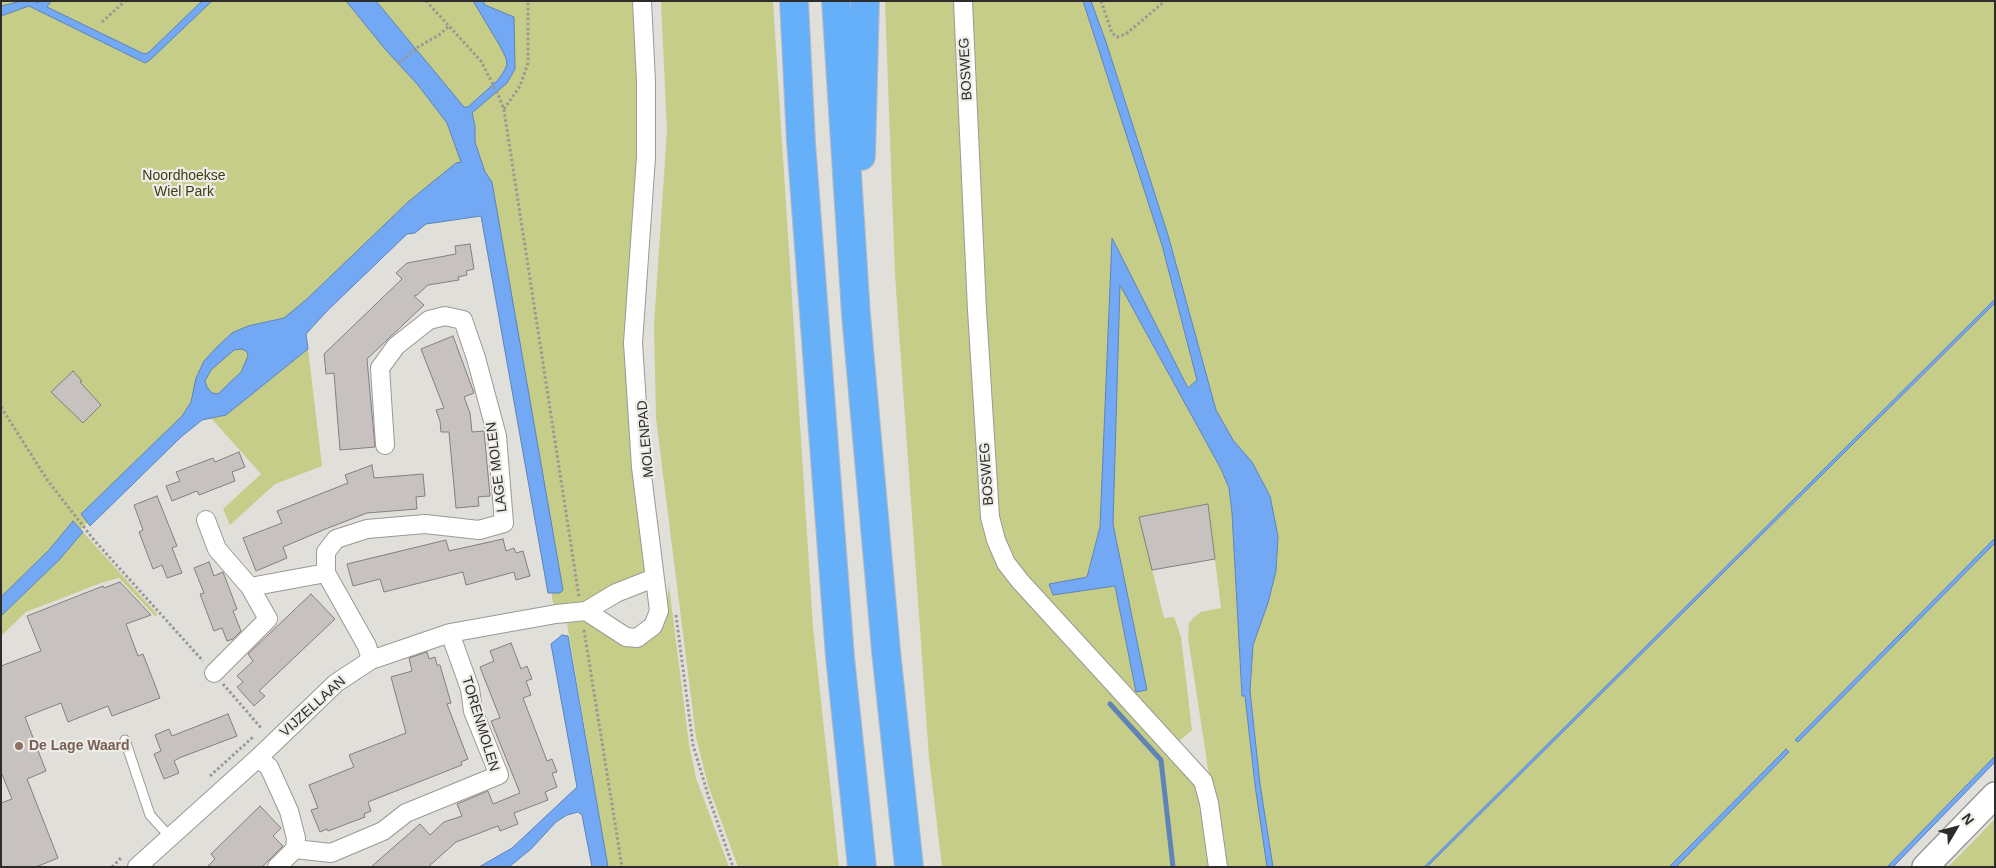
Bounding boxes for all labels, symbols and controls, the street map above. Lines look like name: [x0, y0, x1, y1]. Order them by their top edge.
street label: BOSWEG: [956, 37, 976, 101]
park label: Noordhoekse Wiel Park: [142, 168, 226, 200]
street label: MOLENPAD: [634, 400, 658, 478]
street label: LAGE MOLEN: [483, 421, 511, 513]
street label: BOSWEG: [976, 442, 998, 506]
street label: VIJZELLAAN: [277, 673, 349, 741]
street label: TORENMOLEN: [458, 674, 502, 774]
place label: De Lage Waard: [29, 738, 130, 754]
marker: De Lage Waard: [13, 740, 25, 752]
north arrow: [1931, 803, 1981, 853]
text: N: [1959, 810, 1977, 828]

